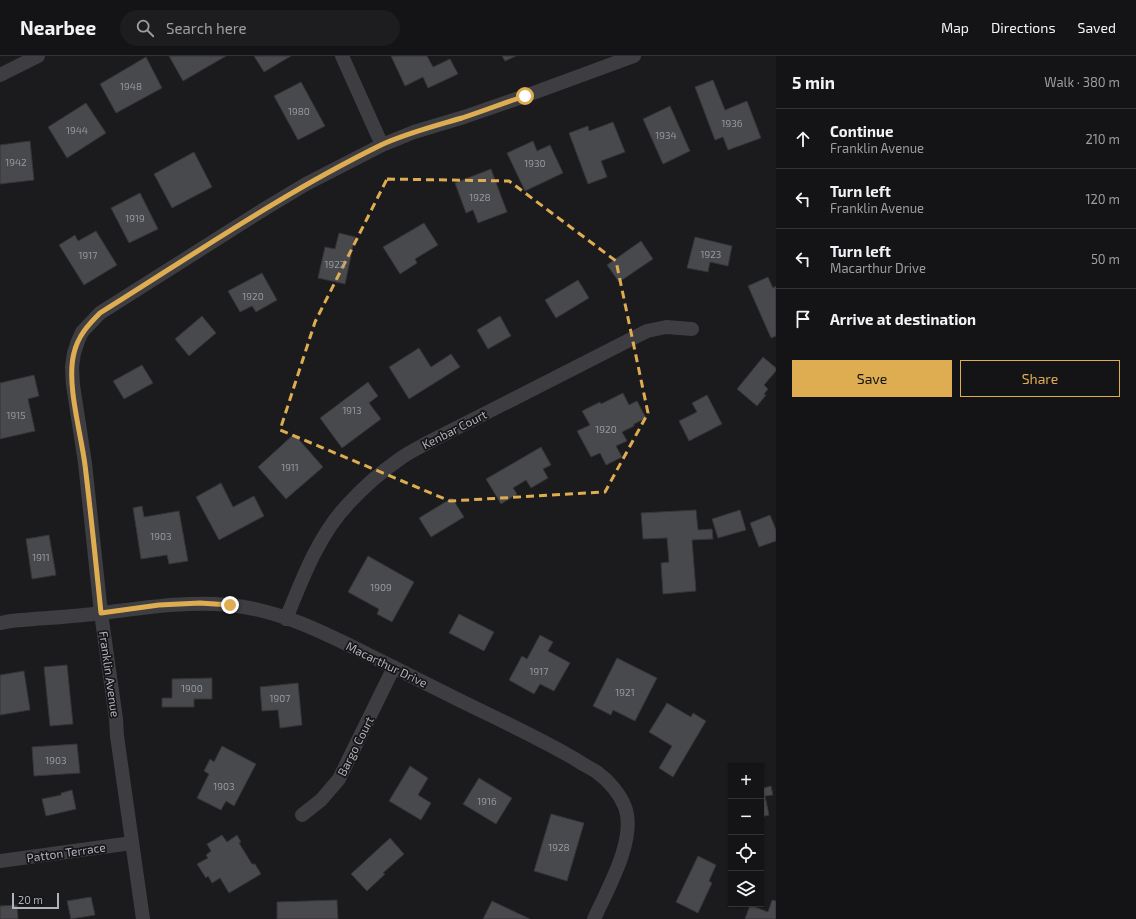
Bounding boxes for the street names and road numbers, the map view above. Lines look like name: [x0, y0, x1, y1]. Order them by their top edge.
street label: Kenbar Court: [419, 406, 489, 451]
street label: Franklin Avenue: [97, 630, 123, 718]
street label: Macarthur Drive: [344, 638, 430, 690]
street label: Bargo Court: [334, 714, 376, 778]
street label: Patton Terrace: [26, 840, 106, 864]

